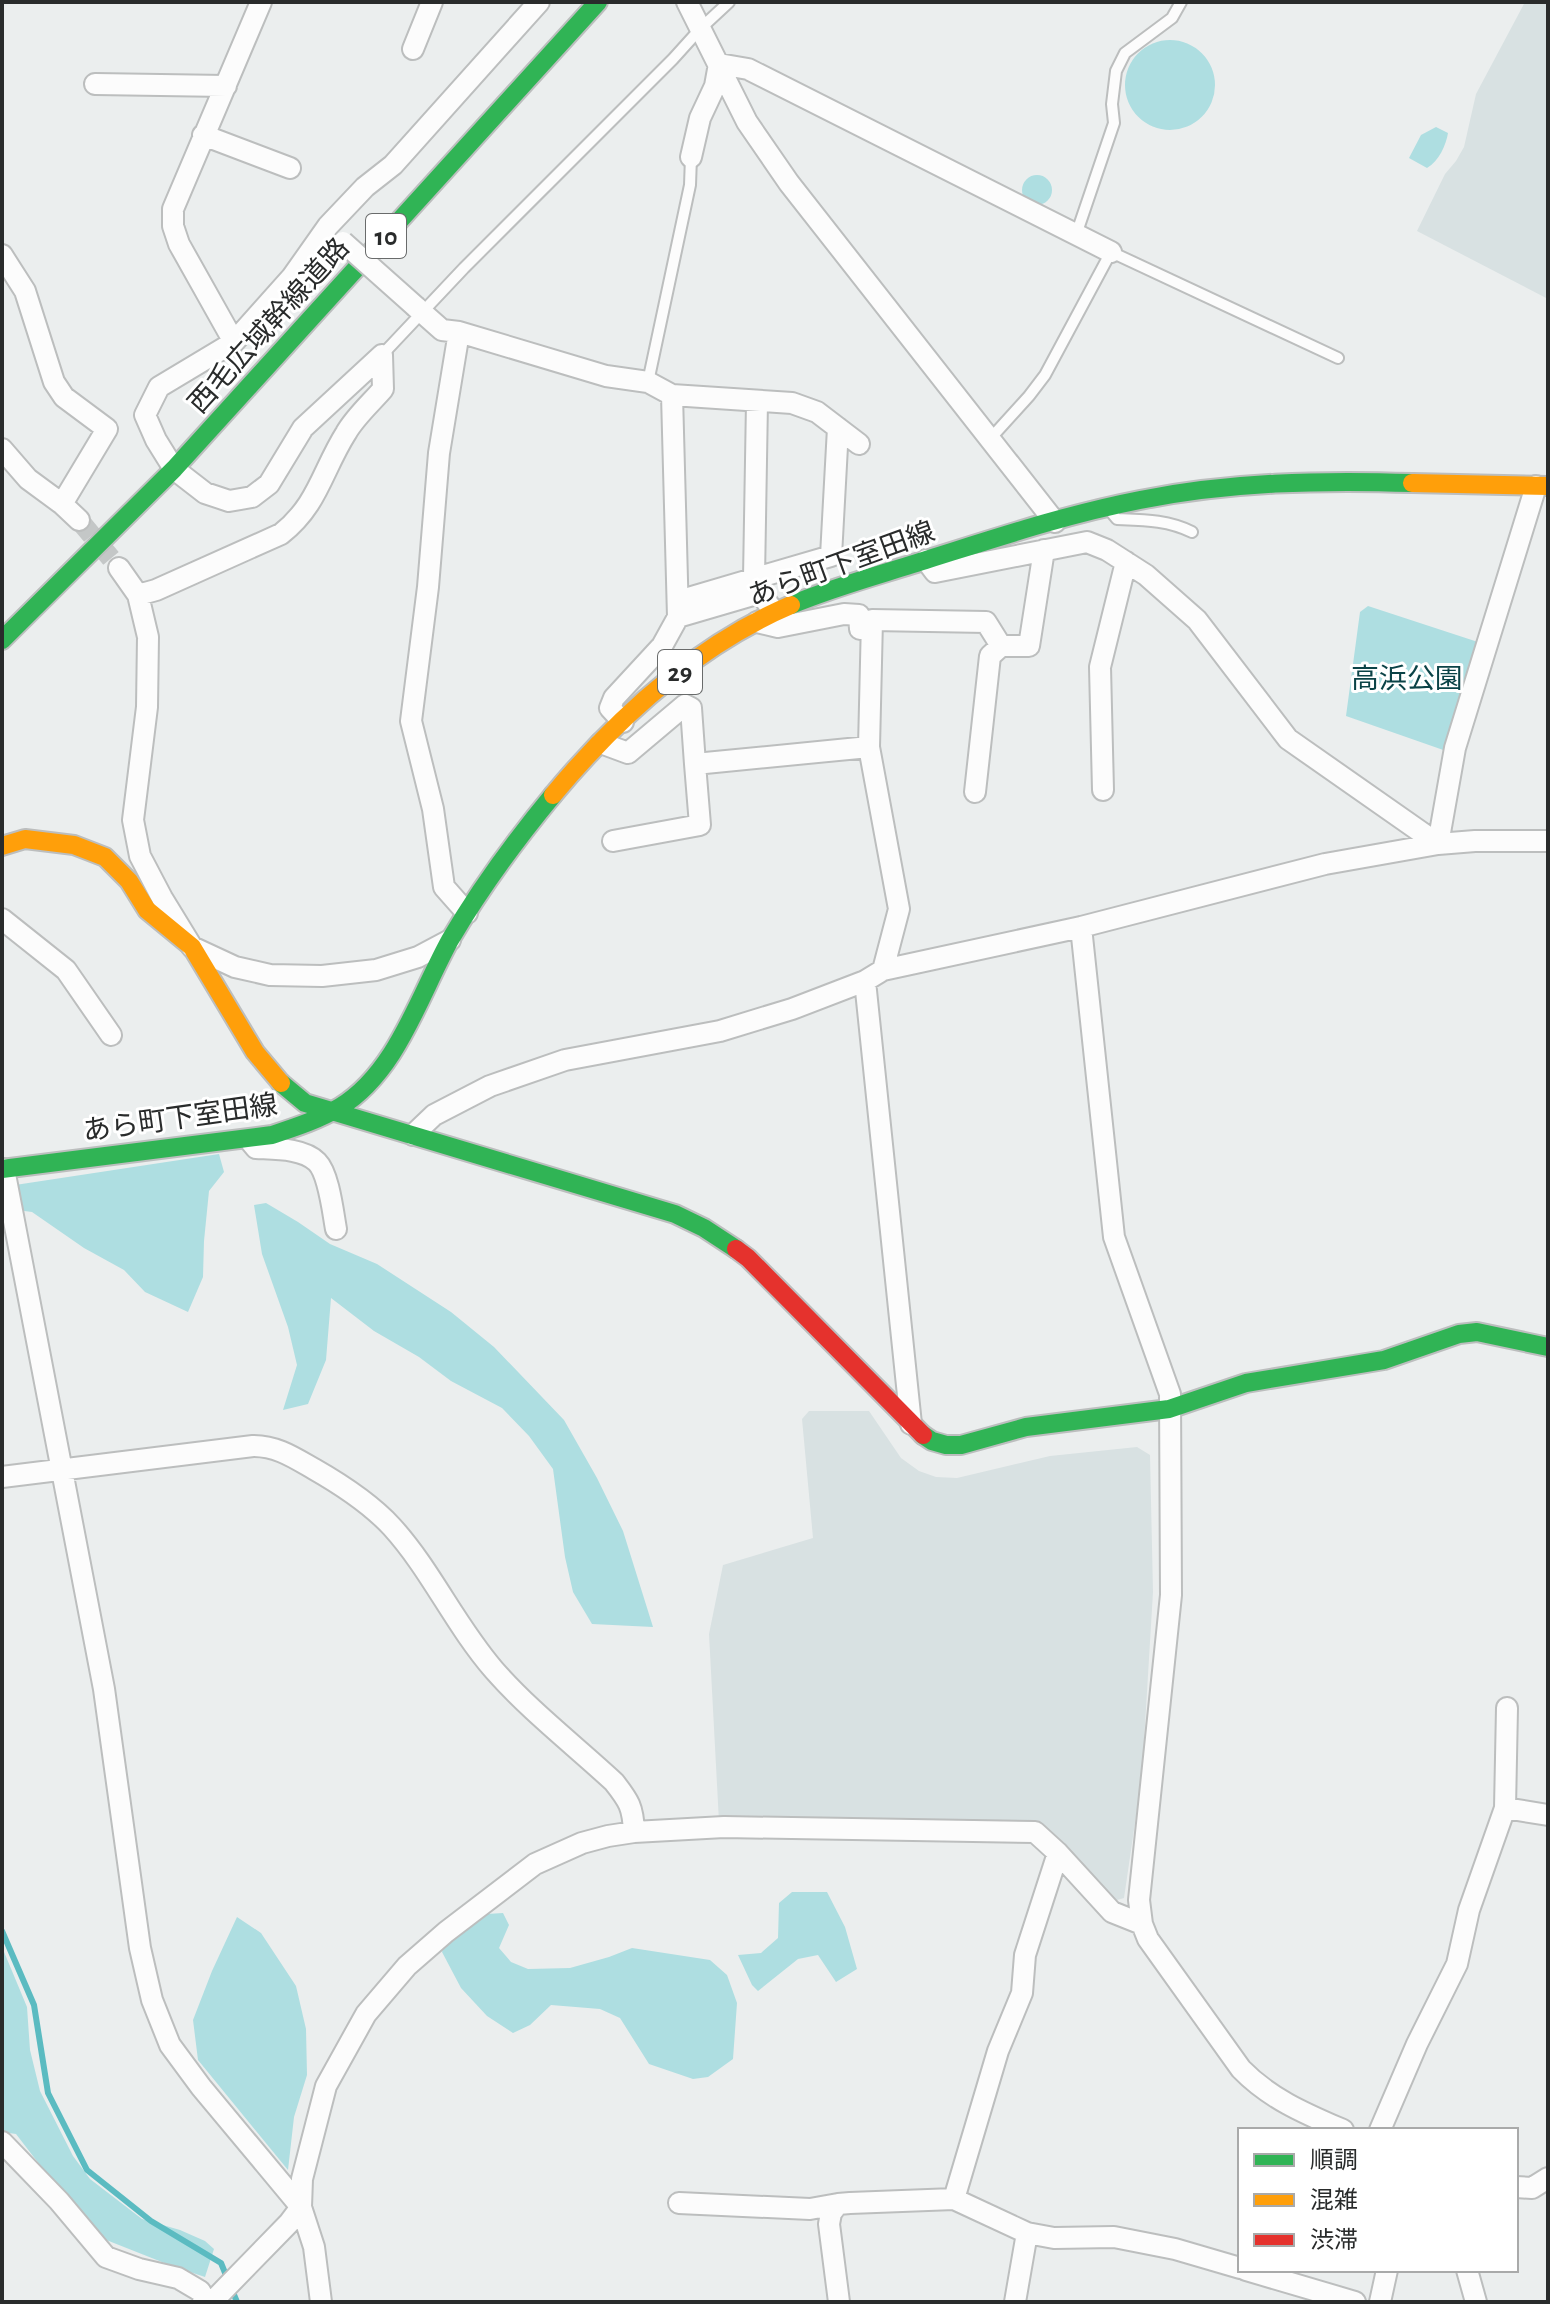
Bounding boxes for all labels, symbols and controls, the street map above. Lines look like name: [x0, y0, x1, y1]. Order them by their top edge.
road number: 10: [366, 214, 406, 258]
street label: 西毛広域幹線道路: [183, 232, 355, 419]
street label: あら町下室田線: [744, 516, 939, 612]
road number: 29: [658, 650, 702, 694]
park label: 高浜公園: [1351, 664, 1463, 694]
street label: あら町下室田線: [81, 1089, 279, 1146]
legend: [1238, 2128, 1518, 2272]
text: 順調: [1310, 2148, 1358, 2173]
text: 混雑: [1310, 2187, 1358, 2213]
text: 渋滞: [1310, 2227, 1358, 2253]

